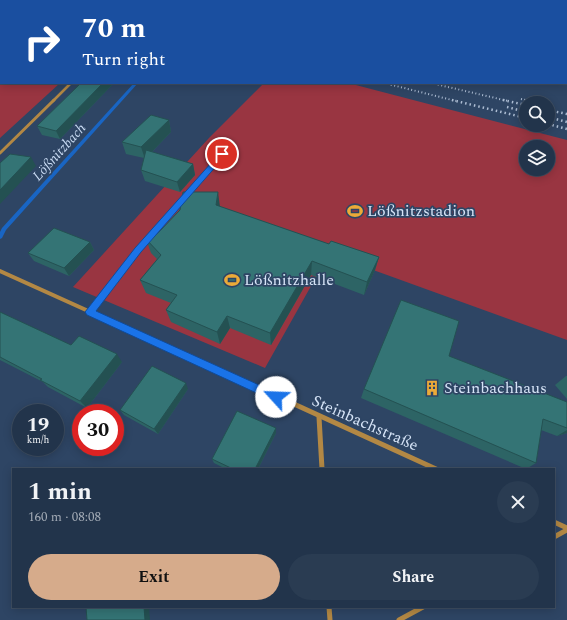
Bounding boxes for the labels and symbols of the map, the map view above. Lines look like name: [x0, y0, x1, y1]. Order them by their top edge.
water label: Lößnitzbach: [27, 118, 91, 186]
pin: [205, 137, 239, 171]
place label: Lößnitzstadion: [367, 199, 475, 223]
sports icon: Lößnitzstadion: [346, 202, 364, 220]
place label: Lößnitzhalle: [244, 268, 334, 292]
sports icon: Lößnitzhalle: [223, 271, 241, 289]
position arrow: [255, 376, 297, 418]
place label: Steinbachhaus: [444, 376, 547, 400]
building icon: Steinbachhaus: [423, 379, 441, 397]
street label: Steinbachstraße: [308, 389, 422, 457]
speed limit sign: 30: [72, 404, 124, 456]

